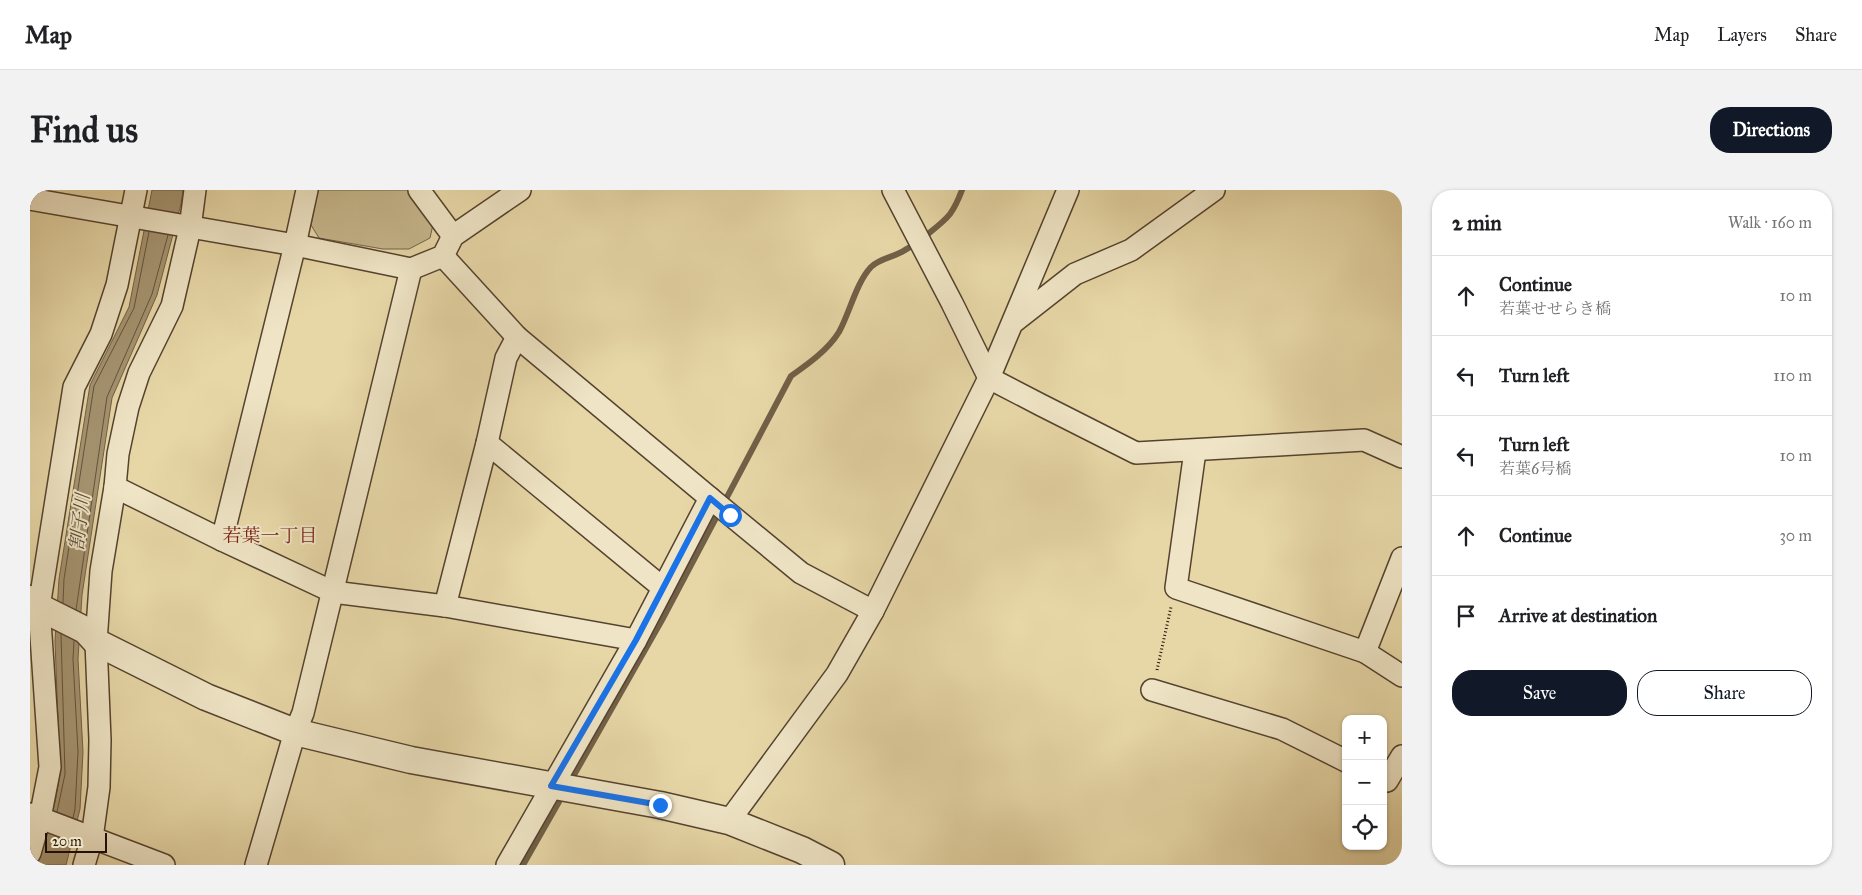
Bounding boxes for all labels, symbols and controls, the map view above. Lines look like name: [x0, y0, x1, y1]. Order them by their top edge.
text: Map: [25, 20, 72, 50]
text: Map: [1654, 24, 1689, 46]
text: Layers: [1717, 24, 1767, 46]
text: Share: [1795, 24, 1837, 46]
button: Directions: [1710, 107, 1832, 153]
text: Find us: [30, 109, 138, 152]
text: 2 min: [1452, 210, 1502, 236]
text: Walk · 160 m: [1728, 213, 1812, 232]
text: Continue: [1499, 273, 1572, 296]
icon: ahead: [1452, 282, 1480, 310]
text: 10 m: [1780, 286, 1812, 305]
text: 若葉せせらき橋: [1499, 299, 1611, 318]
icon: left: [1452, 362, 1480, 390]
text: Turn left: [1499, 364, 1569, 387]
text: 110 m: [1773, 366, 1812, 385]
text: Turn left: [1499, 433, 1569, 456]
icon: left: [1452, 442, 1480, 470]
text: 10 m: [1780, 446, 1812, 465]
text: 若葉6号橋: [1499, 459, 1571, 478]
water label: 割子川: [65, 490, 95, 552]
route start: [719, 504, 742, 527]
icon: ahead: [1452, 522, 1480, 550]
district label: 若葉一丁目: [222, 524, 318, 547]
text: Continue: [1499, 524, 1572, 547]
text: 30 m: [1779, 526, 1812, 545]
icon: arrive: [1452, 602, 1480, 630]
text: Arrive at destination: [1499, 604, 1657, 627]
button: Save: [1452, 670, 1627, 716]
button: Share: [1637, 670, 1812, 716]
map controls: [1342, 715, 1387, 850]
button: +: [1342, 715, 1387, 760]
button: −: [1342, 760, 1387, 805]
route end: [649, 794, 672, 817]
button: locate: [1342, 805, 1387, 850]
scale bar: [45, 830, 108, 853]
text: 20 m: [52, 833, 82, 850]

